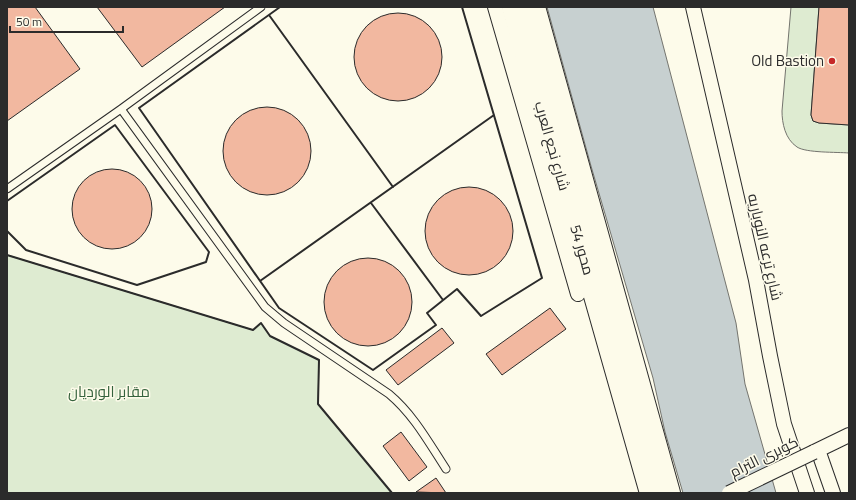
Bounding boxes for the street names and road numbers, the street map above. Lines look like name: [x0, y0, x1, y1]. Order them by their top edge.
street label: شارع نجع العرب: [529, 98, 576, 193]
street label: شارع ترعه النوباريه: [742, 191, 789, 303]
street label: محور 54: [564, 222, 601, 278]
street label: كوبرى الترام: [726, 430, 802, 483]

